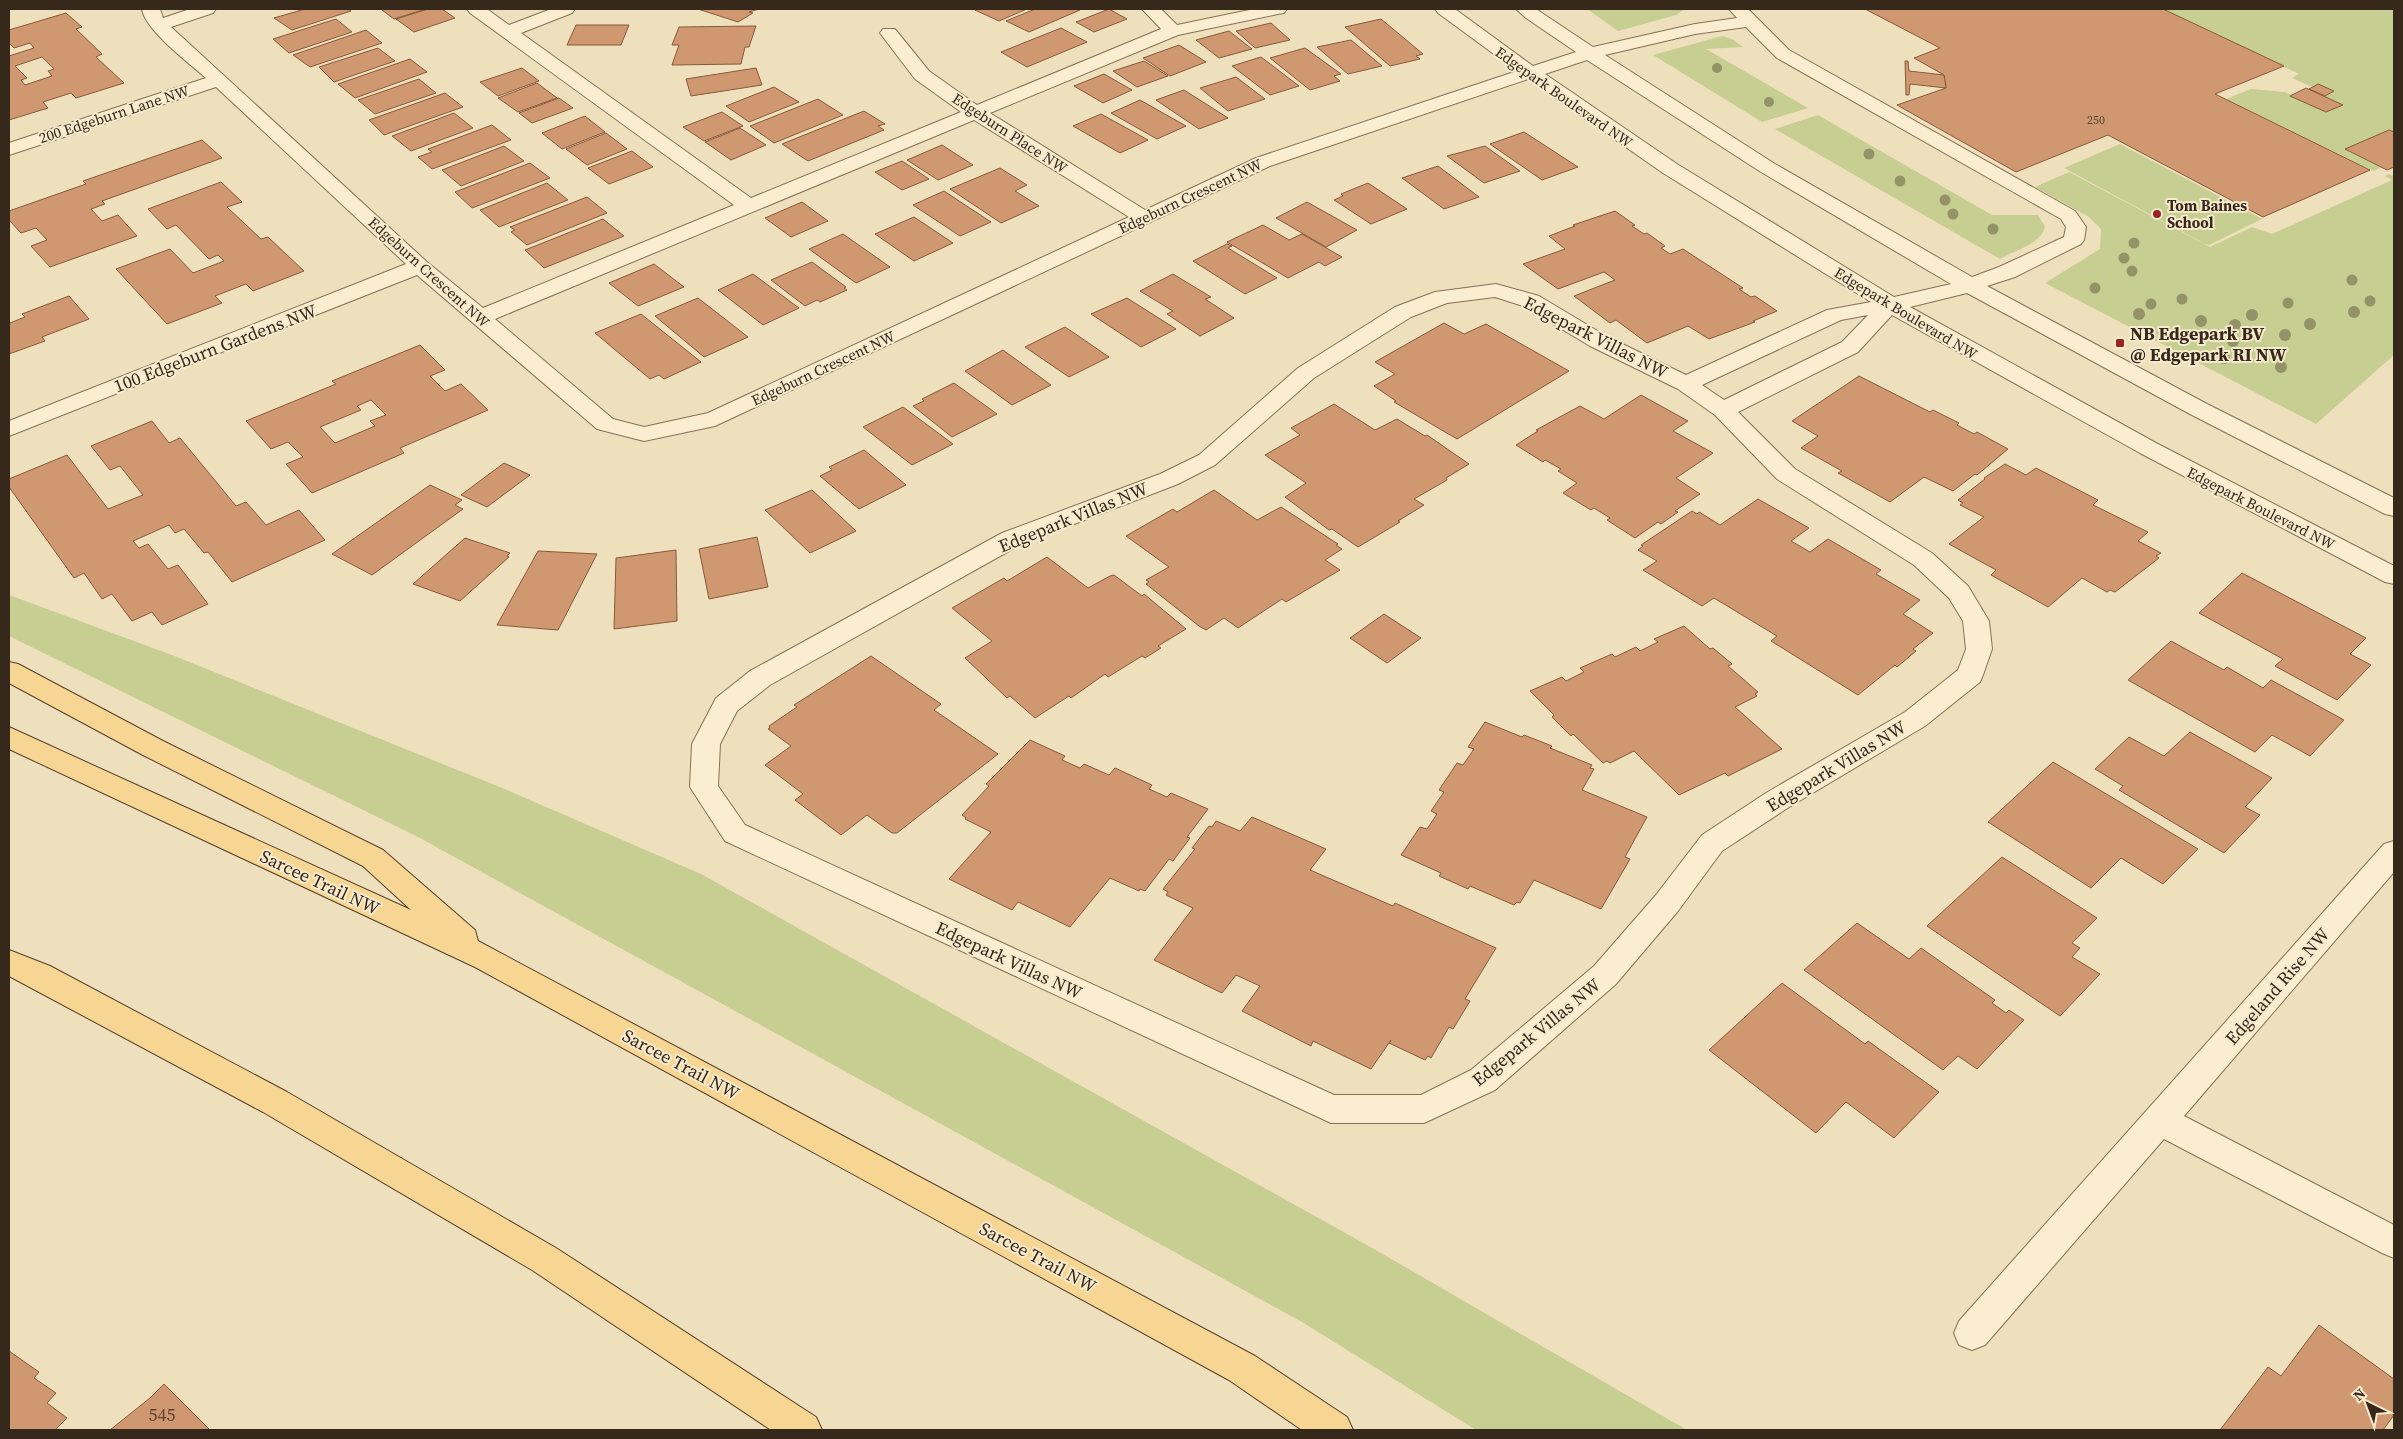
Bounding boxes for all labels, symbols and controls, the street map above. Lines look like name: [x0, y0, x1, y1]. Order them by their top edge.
street label: Edgepark Boulevard NW: [1491, 42, 1637, 153]
street label: 200 Edgeburn Lane NW: [36, 80, 192, 148]
street label: Edgeburn Place NW: [948, 88, 1072, 178]
house number: 250: [2087, 112, 2105, 128]
street label: Edgeburn Crescent NW: [1115, 153, 1266, 239]
place label: Tom Baines School: [2167, 195, 2247, 233]
marker: Tom Baines School: [2151, 208, 2163, 220]
street label: Edgeburn Crescent NW: [364, 212, 495, 332]
street label: Edgepark Boulevard NW: [1831, 262, 1982, 364]
street label: Edgepark Villas NW: [1520, 290, 1673, 384]
street label: 100 Edgeburn Gardens NW: [110, 298, 321, 398]
place label: NB Edgepark BV @ Edgepark RI NW: [2130, 321, 2287, 367]
street label: Edgeburn Crescent NW: [748, 325, 899, 411]
marker: NB Edgepark BV @ Edgepark RI NW: [2114, 337, 2126, 349]
street label: Edgepark Boulevard NW: [2183, 462, 2339, 555]
street label: Edgepark Villas NW: [995, 475, 1152, 558]
street label: Edgepark Villas NW: [1762, 714, 1911, 818]
street label: Sarcee Trail NW: [256, 843, 384, 921]
street label: Edgepark Villas NW: [932, 915, 1087, 1005]
street label: Edgeland Rise NW: [2219, 922, 2335, 1050]
street label: Edgepark Villas NW: [1466, 972, 1606, 1092]
street label: Sarcee Trail NW: [618, 1023, 744, 1106]
street label: Sarcee Trail NW: [975, 1216, 1101, 1299]
north arrow: [2343, 1379, 2393, 1429]
text: N: [2349, 1383, 2370, 1405]
house number: 545: [149, 1402, 176, 1427]

